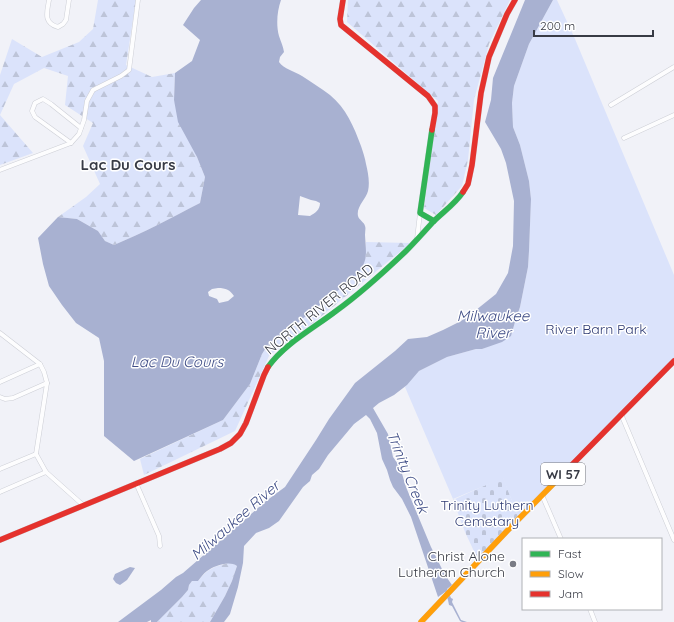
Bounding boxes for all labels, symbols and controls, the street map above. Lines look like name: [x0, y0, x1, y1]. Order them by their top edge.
scale bar: [534, 12, 653, 38]
text: 200 m: [540, 18, 575, 33]
district label: Lac Du Cours: [81, 155, 175, 174]
street label: NORTH RIVER ROAD: [261, 260, 377, 358]
water label: Milwaukee River: [457, 306, 530, 342]
park label: River Barn Park: [545, 320, 647, 338]
water label: Lac Du Cours: [131, 352, 224, 371]
water label: Trinity Creek: [383, 428, 434, 518]
road number: WI 57: [541, 463, 585, 485]
water label: Milwaukee River: [187, 475, 285, 564]
park label: Trinity Luthern Cemetary: [440, 496, 534, 530]
legend: [522, 538, 662, 610]
text: Fast: [558, 546, 582, 561]
place label: Christ Alone Lutheran Church: [398, 547, 505, 581]
marker: Christ Alone Lutheran Church: [508, 559, 518, 569]
text: Slow: [558, 566, 584, 581]
text: Jam: [558, 586, 583, 601]

